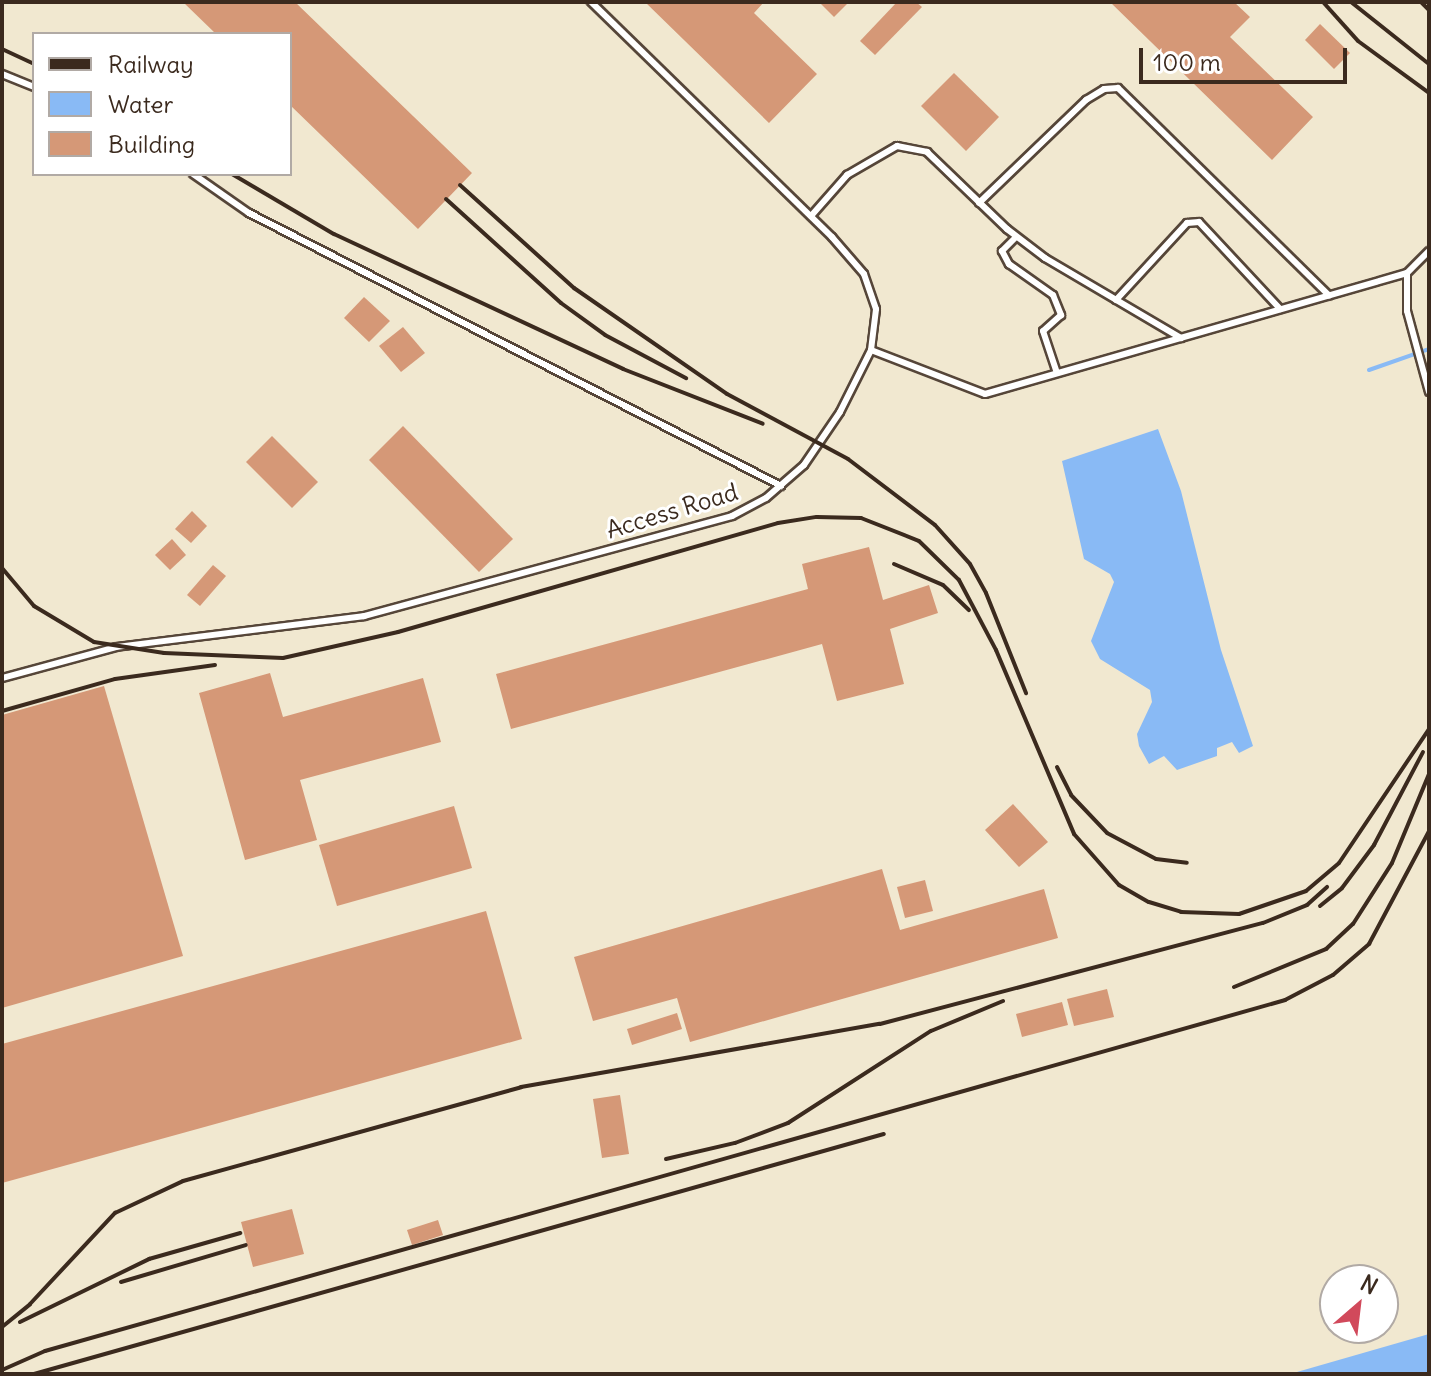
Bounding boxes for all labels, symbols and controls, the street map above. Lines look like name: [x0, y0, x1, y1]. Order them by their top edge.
legend: [32, 32, 292, 176]
scale bar: [1143, 32, 1351, 82]
text: 100 m: [1153, 47, 1221, 77]
text: Railway: [108, 49, 194, 79]
text: Water: [108, 89, 173, 119]
text: Building: [108, 129, 195, 159]
street label: Access Road: [603, 477, 741, 545]
north arrow: [1319, 1264, 1399, 1344]
text: N: [1356, 1269, 1383, 1301]

